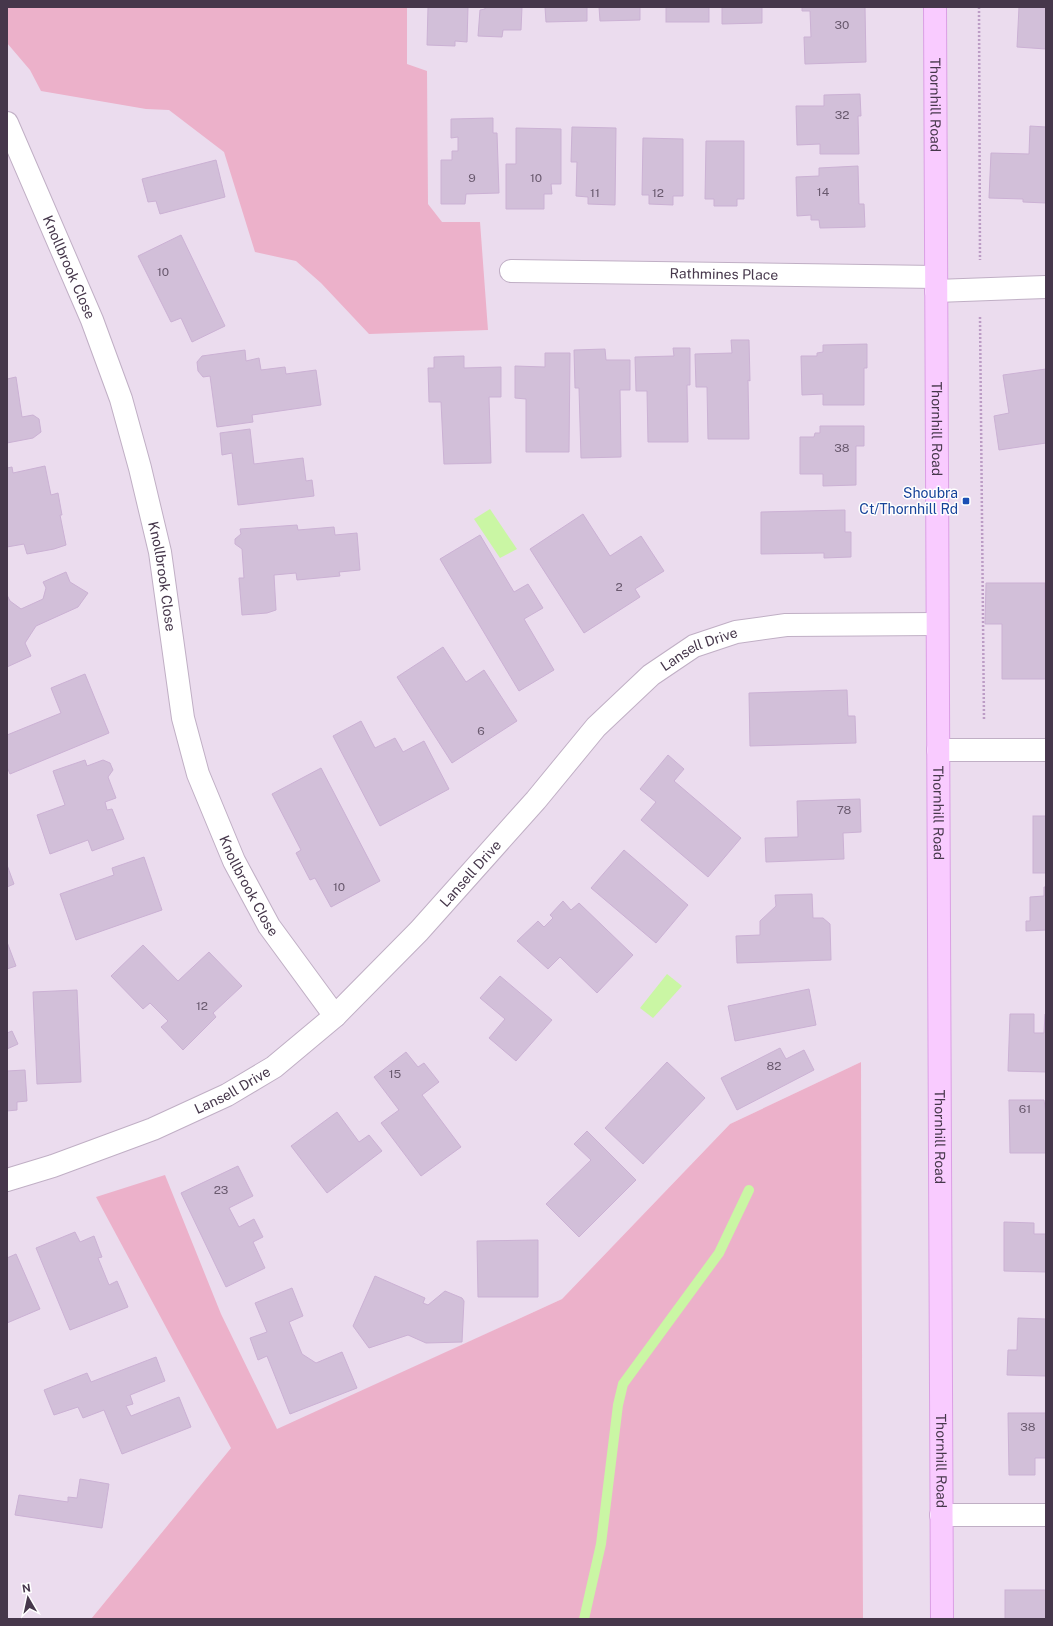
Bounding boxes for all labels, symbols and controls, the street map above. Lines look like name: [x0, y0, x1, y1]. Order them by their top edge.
house number: 30: [835, 18, 849, 32]
street label: Thornhill Road: [927, 58, 944, 152]
house number: 32: [835, 108, 849, 122]
house number: 9: [468, 171, 476, 185]
house number: 10: [530, 171, 542, 185]
house number: 14: [817, 185, 830, 199]
house number: 11: [590, 186, 600, 200]
house number: 12: [652, 186, 664, 200]
street label: Knollbrook Close: [40, 213, 99, 321]
house number: 10: [157, 265, 169, 279]
street label: Rathmines Place: [669, 265, 779, 283]
street label: Thornhill Road: [929, 382, 945, 476]
house number: 38: [834, 441, 850, 455]
place label: Shoubra Ct/Thornhill Rd: [859, 485, 958, 517]
marker: Shoubra Ct/Thornhill Rd: [961, 496, 971, 506]
street label: Knollbrook Close: [145, 520, 179, 632]
house number: 2: [615, 580, 623, 594]
street label: Lansell Drive: [658, 624, 740, 674]
house number: 6: [477, 724, 485, 738]
street label: Thornhill Road: [930, 766, 947, 860]
house number: 78: [837, 803, 852, 817]
street label: Knollbrook Close: [216, 833, 282, 939]
street label: Lansell Drive: [436, 837, 504, 910]
house number: 10: [333, 880, 345, 894]
house number: 12: [196, 999, 208, 1013]
house number: 82: [767, 1059, 781, 1073]
street label: Lansell Drive: [192, 1063, 273, 1117]
house number: 15: [389, 1067, 402, 1081]
street label: Thornhill Road: [932, 1090, 948, 1184]
house number: 61: [1019, 1102, 1031, 1116]
house number: 23: [214, 1183, 228, 1197]
street label: Thornhill Road: [933, 1414, 950, 1508]
house number: 38: [1020, 1420, 1036, 1434]
north arrow: [8, 1578, 48, 1618]
text: N: [21, 1582, 32, 1595]

